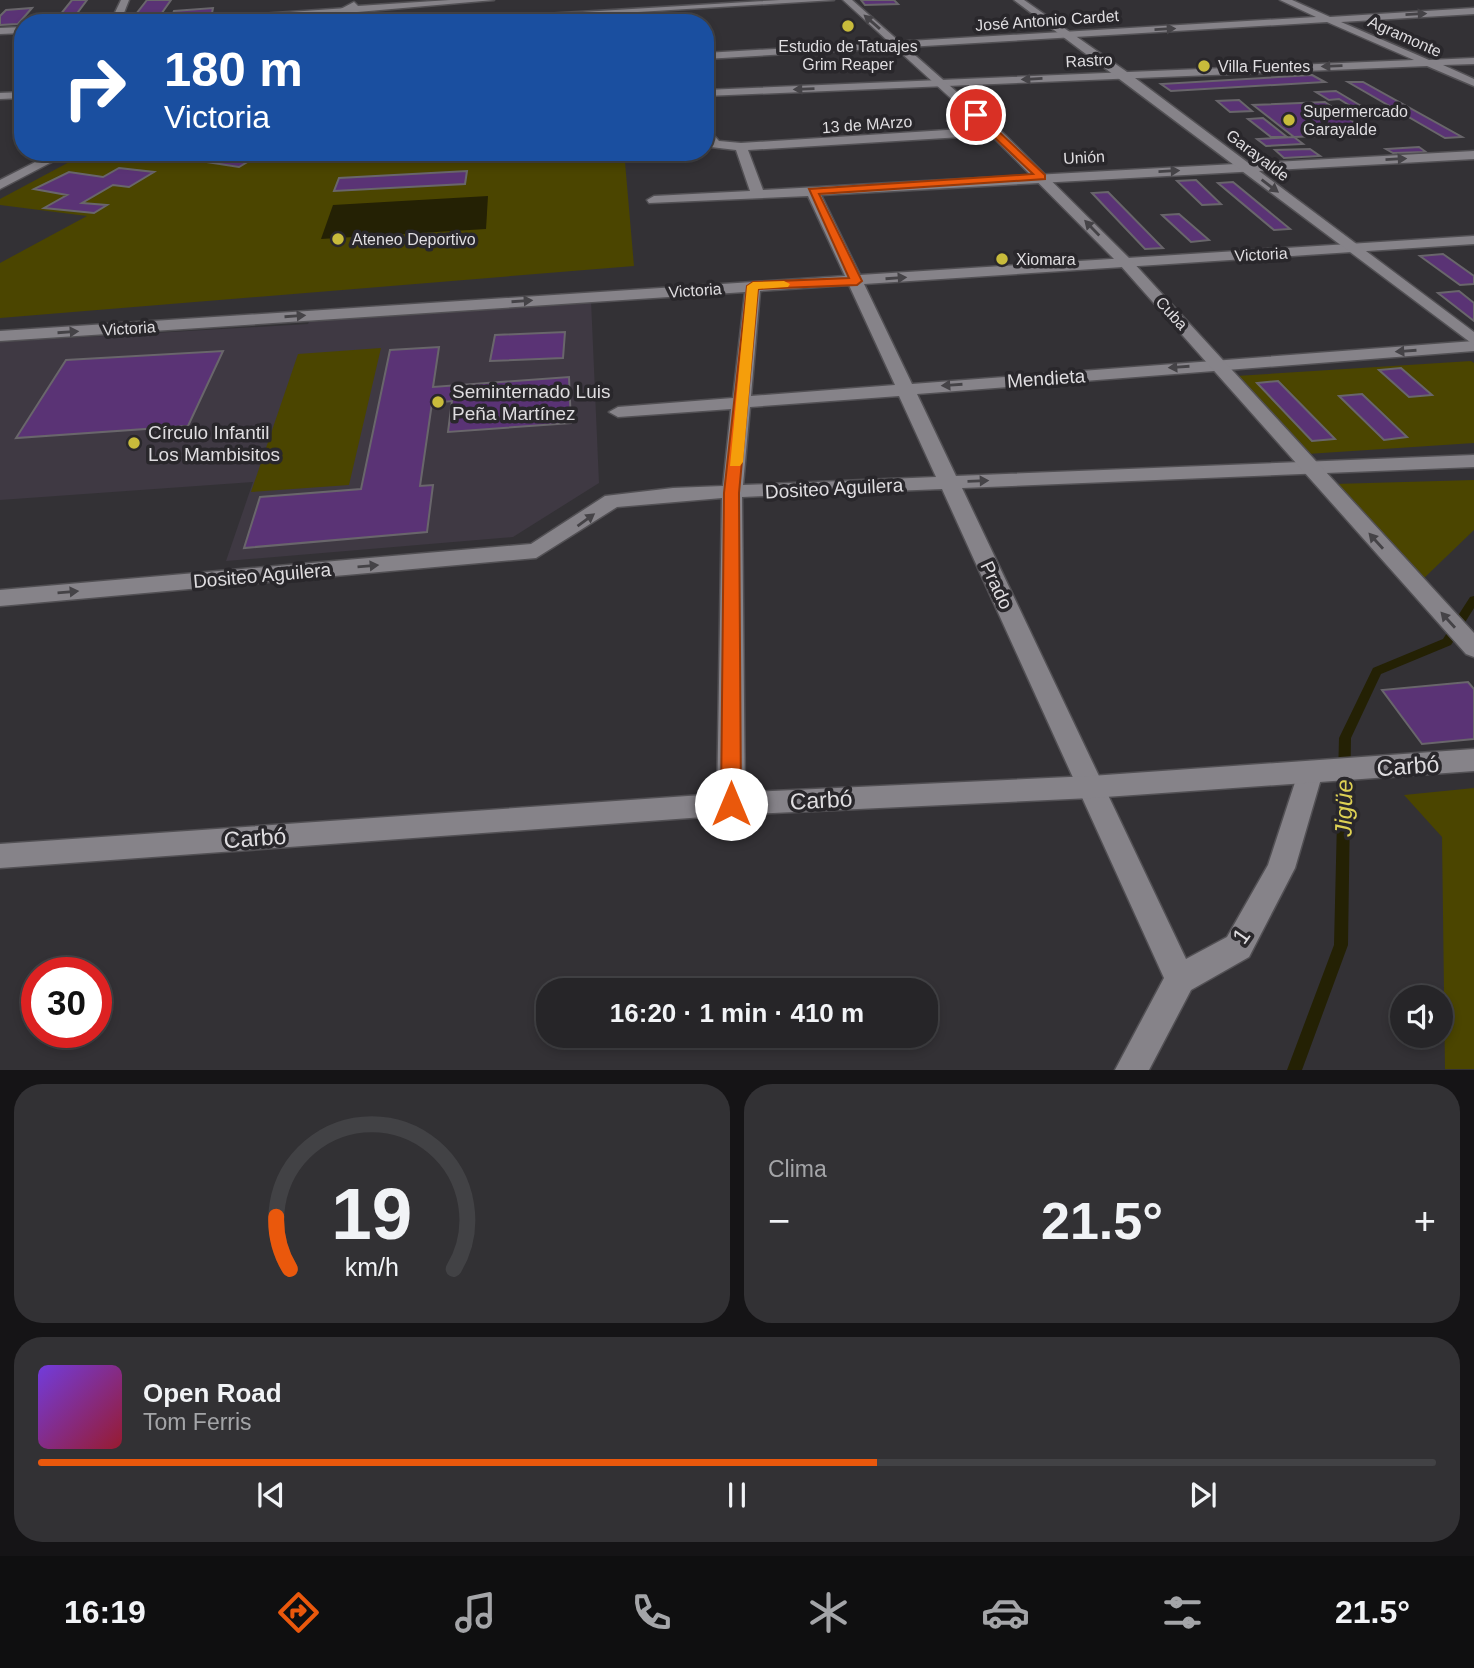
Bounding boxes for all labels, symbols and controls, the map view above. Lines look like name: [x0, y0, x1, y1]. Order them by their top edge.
street label: José Antonio Cardet: [975, 7, 1120, 34]
one-way arrow: [1405, 9, 1427, 20]
street label: Agramonte: [1366, 13, 1444, 60]
one-way arrow: [863, 14, 881, 30]
marker: Estudio de Tatuajes Grim Reaper: [840, 18, 856, 34]
one-way arrow: [1154, 23, 1176, 34]
place label: Estudio de Tatuajes Grim Reaper: [778, 38, 918, 73]
icon: right: [49, 42, 140, 133]
text: 180 m: [164, 42, 303, 96]
street label: Rastro: [1065, 51, 1113, 70]
marker: Villa Fuentes: [1196, 58, 1212, 74]
place label: Villa Fuentes: [1218, 58, 1310, 75]
one-way arrow: [1321, 61, 1343, 72]
one-way arrow: [1020, 73, 1042, 84]
one-way arrow: [793, 83, 815, 94]
pin: [946, 85, 1006, 145]
icon: arrive: [957, 96, 995, 134]
text: Victoria: [164, 99, 270, 135]
place label: Supermercado Garayalde: [1303, 103, 1408, 138]
marker: Supermercado Garayalde: [1281, 112, 1297, 128]
street label: 13 de MArzo: [821, 113, 913, 136]
street label: Garayalde: [1223, 126, 1292, 184]
street label: Unión: [1063, 148, 1105, 167]
one-way arrow: [1385, 153, 1407, 164]
one-way arrow: [1158, 165, 1180, 176]
one-way arrow: [1261, 179, 1279, 193]
one-way arrow: [1084, 220, 1100, 237]
marker: Ateneo Deportivo: [330, 231, 346, 247]
place label: Ateneo Deportivo: [352, 231, 476, 248]
street label: Victoria: [1234, 245, 1288, 264]
marker: Xiomara: [994, 251, 1010, 267]
place label: Xiomara: [1016, 251, 1076, 268]
one-way arrow: [885, 272, 907, 283]
street label: Victoria: [668, 280, 722, 301]
street label: Cuba: [1153, 293, 1191, 333]
one-way arrow: [511, 295, 533, 306]
one-way arrow: [284, 311, 306, 322]
street label: Victoria: [102, 318, 156, 339]
one-way arrow: [57, 326, 79, 337]
one-way arrow: [1395, 345, 1417, 356]
one-way arrow: [1168, 362, 1190, 373]
street label: Mendieta: [1006, 365, 1086, 392]
one-way arrow: [941, 380, 963, 391]
place label: Seminternado Luis Peña Martínez: [452, 381, 610, 424]
marker: Seminternado Luis Peña Martínez: [430, 394, 446, 410]
place label: Círculo Infantil Los Mambisitos: [148, 422, 280, 465]
marker: Círculo Infantil Los Mambisitos: [126, 435, 142, 451]
street label: Dositeo Aguilera: [764, 474, 904, 503]
one-way arrow: [967, 475, 989, 486]
one-way arrow: [577, 513, 595, 527]
one-way arrow: [1369, 533, 1385, 550]
street label: Prado: [976, 558, 1017, 613]
street label: Dositeo Aguilera: [192, 559, 332, 592]
one-way arrow: [357, 560, 379, 571]
one-way arrow: [57, 586, 79, 597]
one-way arrow: [1440, 611, 1456, 629]
street label: Carbó: [1376, 751, 1440, 781]
position arrow: [694, 767, 768, 841]
water label: Jigüe: [1329, 779, 1357, 838]
street label: Carbó: [789, 785, 853, 815]
street label: Carbó: [223, 823, 287, 853]
street label: 1: [1227, 923, 1255, 949]
speed limit sign: 30: [21, 957, 112, 1048]
map controls: [1390, 985, 1453, 1048]
button: sound: [1390, 985, 1453, 1048]
text: 16:20 · 1 min · 410 m: [610, 998, 864, 1028]
text: Clima: [768, 1156, 827, 1182]
text: 19: [332, 1174, 412, 1255]
text: 21.5°: [1041, 1192, 1163, 1250]
text: −: [768, 1200, 790, 1242]
text: +: [1414, 1200, 1436, 1242]
text: km/h: [345, 1253, 399, 1281]
text: Open Road: [143, 1378, 282, 1408]
text: Tom Ferris: [143, 1409, 252, 1435]
icon: previous: [252, 1476, 290, 1514]
icon: pause: [718, 1476, 756, 1514]
icon: next: [1184, 1476, 1222, 1514]
icon: directions: [274, 1588, 323, 1637]
icon: music: [451, 1588, 500, 1637]
icon: phone: [627, 1588, 676, 1637]
icon: climate: [804, 1588, 853, 1637]
icon: car: [981, 1588, 1030, 1637]
icon: filters: [1158, 1588, 1207, 1637]
text: 16:19: [64, 1594, 146, 1630]
text: 21.5°: [1335, 1594, 1410, 1630]

